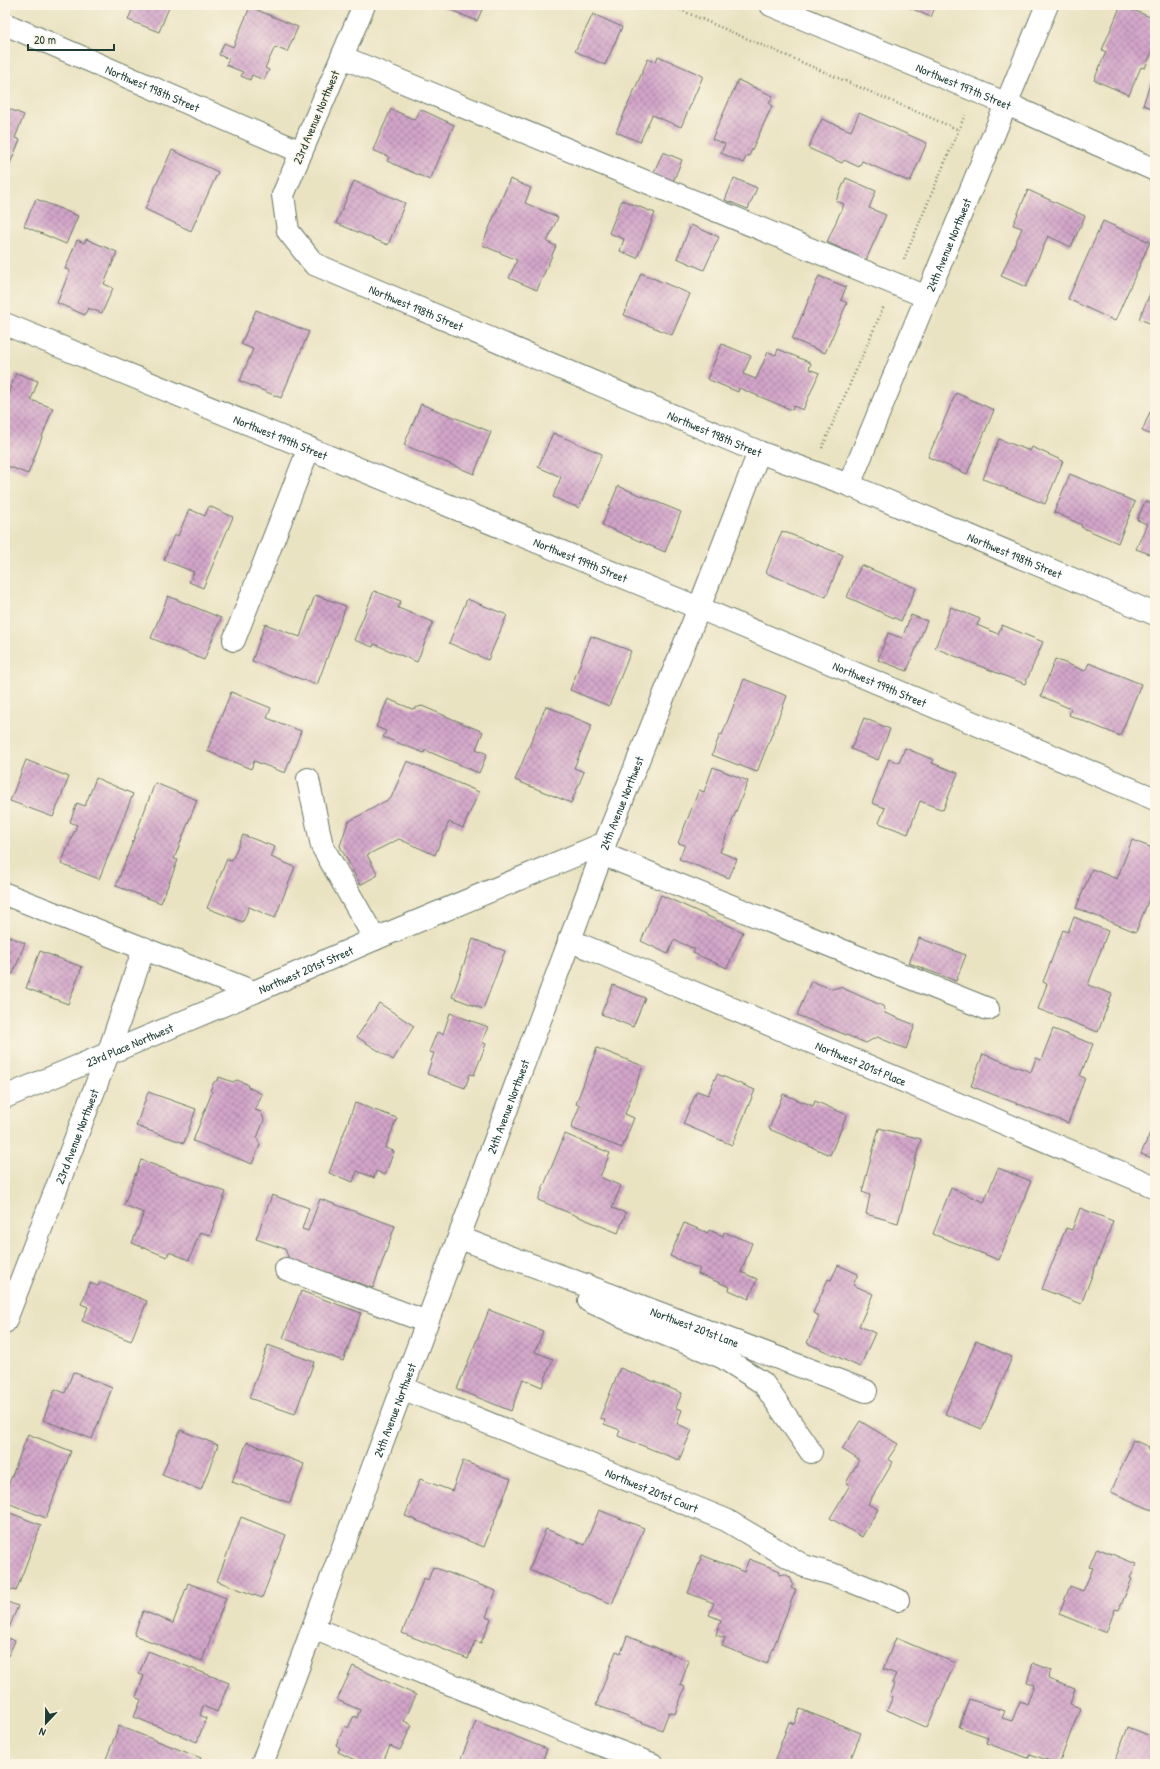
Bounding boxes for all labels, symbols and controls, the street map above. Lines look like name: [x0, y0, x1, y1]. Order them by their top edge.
scale bar: [28, 26, 114, 52]
text: 20 m: [34, 31, 56, 48]
street label: Northwest 197th Street: [914, 58, 1015, 114]
street label: Northwest 198th Street: [103, 60, 203, 116]
street label: 23rd Avenue Northwest: [289, 67, 344, 167]
street label: 24th Avenue Northwest: [921, 195, 975, 294]
street label: Northwest 198th Street: [367, 280, 467, 335]
street label: Northwest 198th Street: [665, 406, 765, 461]
street label: Northwest 199th Street: [231, 410, 331, 464]
street label: Northwest 198th Street: [965, 528, 1066, 583]
street label: Northwest 199th Street: [531, 533, 631, 587]
street label: Northwest 199th Street: [830, 657, 930, 711]
street label: 24th Avenue Northwest: [595, 753, 648, 852]
street label: Northwest 201st Street: [256, 941, 356, 998]
street label: 23rd Place Northwest: [83, 1018, 176, 1070]
street label: Northwest 201st Place: [813, 1036, 909, 1090]
street label: 24th Avenue Northwest: [482, 1056, 533, 1156]
street label: 23rd Avenue Northwest: [50, 1085, 103, 1186]
street label: Northwest 201st Lane: [648, 1302, 742, 1351]
street label: 24th Avenue Northwest: [369, 1360, 420, 1459]
street label: Northwest 201st Court: [603, 1463, 702, 1517]
north arrow: [26, 1703, 66, 1743]
text: N: [37, 1725, 48, 1740]

